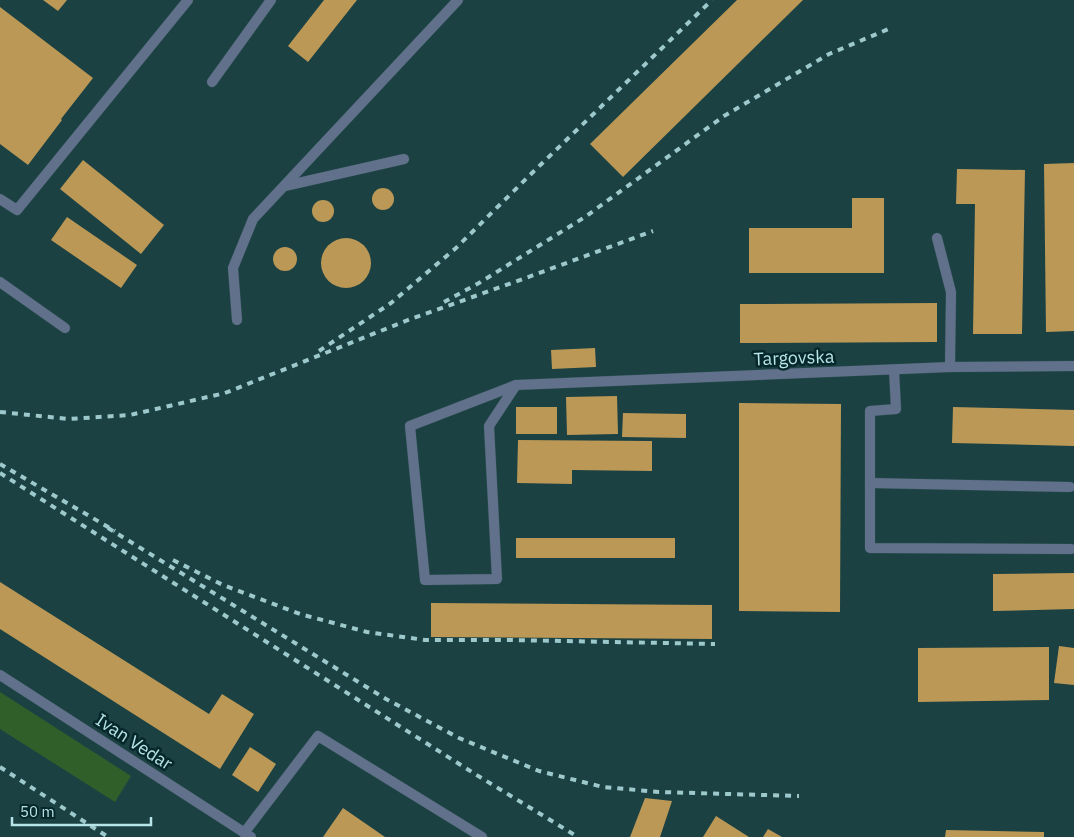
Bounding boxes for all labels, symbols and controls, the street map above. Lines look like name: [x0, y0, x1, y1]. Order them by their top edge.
street label: Targovska: [753, 345, 835, 370]
street label: Ivan Vedar: [92, 708, 177, 775]
scale bar: [12, 794, 151, 826]
text: 50 m: [20, 802, 55, 821]

